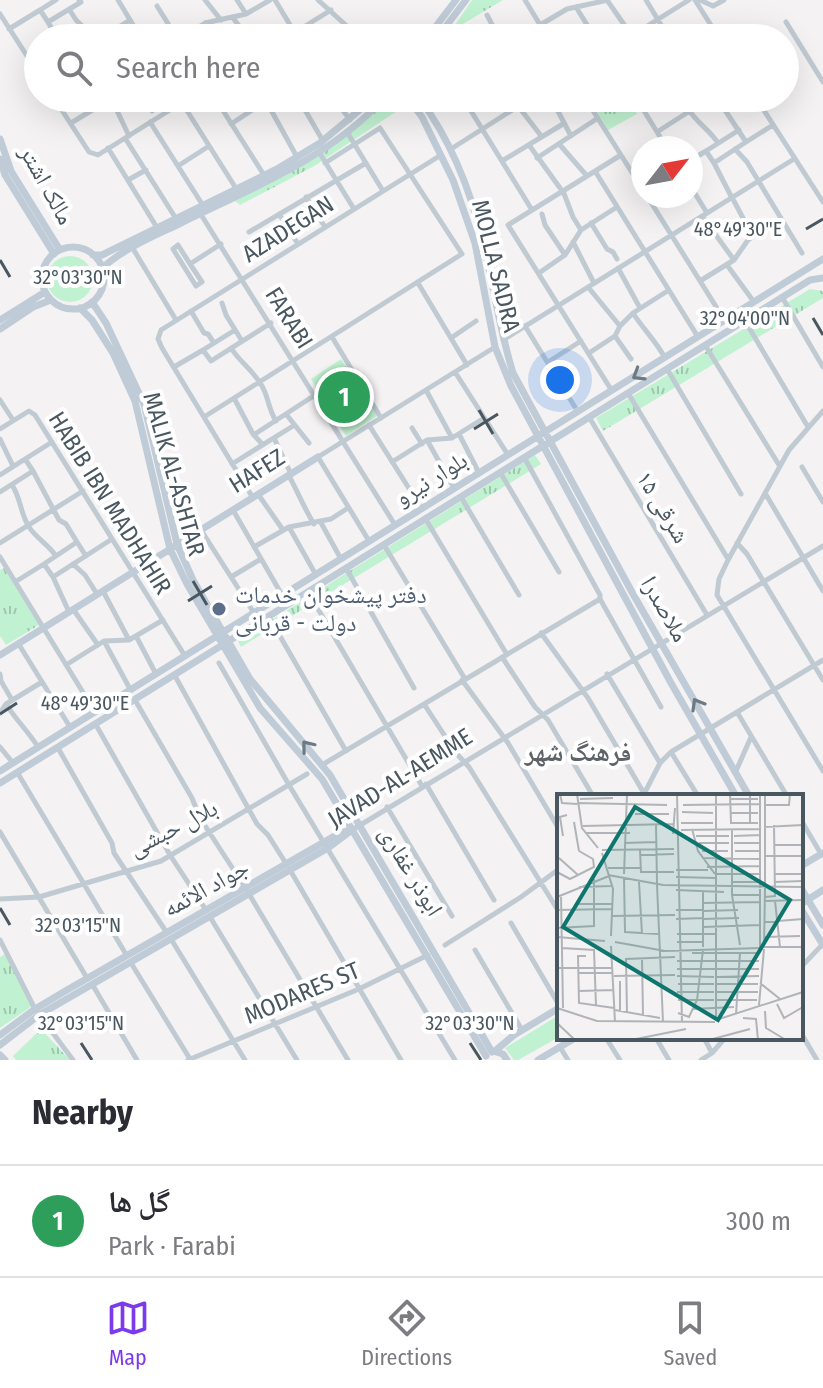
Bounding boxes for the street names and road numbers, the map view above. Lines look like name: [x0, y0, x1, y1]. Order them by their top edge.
street label: مالک اشتر: [13, 140, 80, 229]
street label: AZADEGAN: [237, 190, 339, 268]
street label: MOLLA SADRA: [466, 197, 526, 335]
street label: FARABI: [259, 282, 319, 354]
street label: MALIK AL-ASHTAR: [137, 389, 211, 559]
street label: HABIB IBN MADHAHIR: [43, 407, 177, 599]
street label: HAFEZ: [224, 443, 290, 499]
street label: بلوار نیرو: [389, 446, 473, 512]
street label: ۱۵ شرقی: [631, 466, 695, 548]
street label: ملاصدرا: [635, 571, 695, 647]
street label: JAVAD-AL-AEMME: [323, 723, 477, 833]
street label: بلال حبشی: [124, 794, 222, 862]
street label: ابوذر غفاری: [373, 821, 449, 921]
street label: جواد الائمه: [158, 853, 254, 923]
street label: MODARES ST: [240, 956, 364, 1030]

